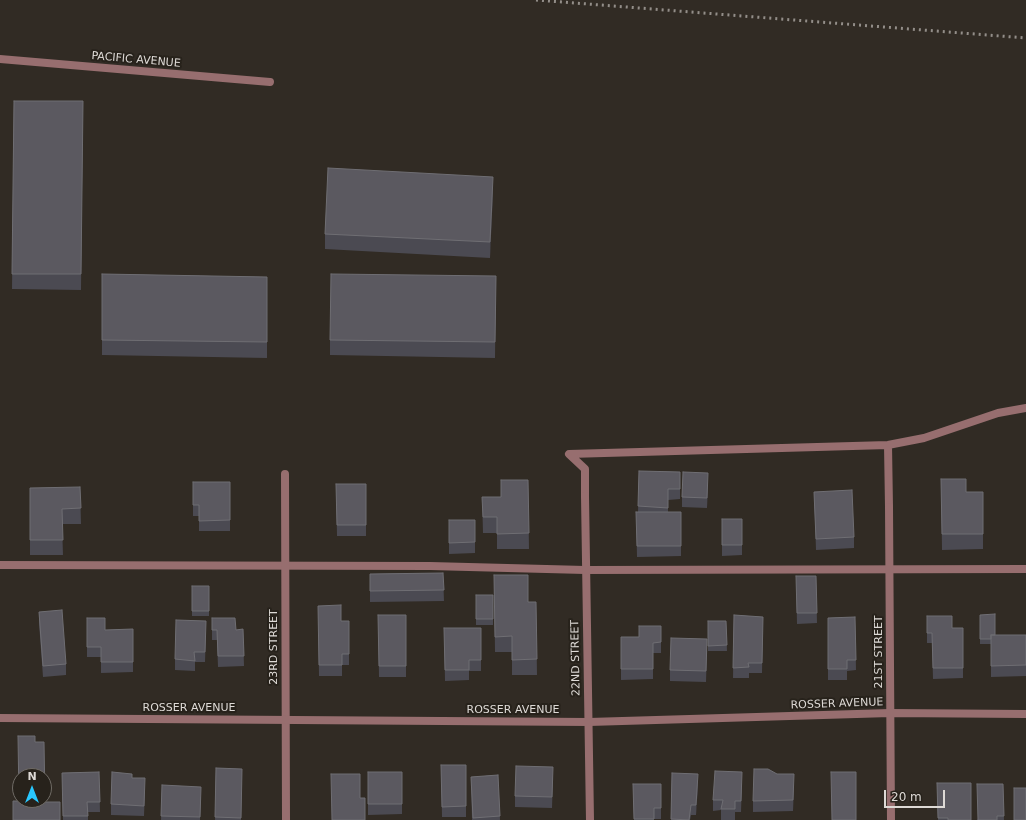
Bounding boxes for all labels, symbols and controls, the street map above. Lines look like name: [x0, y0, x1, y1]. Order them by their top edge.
street label: PACIFIC AVENUE: [91, 50, 181, 70]
street label: 23RD STREET: [267, 609, 281, 685]
street label: 21ST STREET: [872, 615, 886, 689]
street label: 22ND STREET: [569, 620, 583, 696]
street label: ROSSER AVENUE: [790, 696, 884, 712]
street label: ROSSER AVENUE: [143, 701, 235, 715]
street label: ROSSER AVENUE: [467, 703, 559, 717]
north arrow: [12, 768, 52, 808]
text: N: [27, 770, 37, 783]
scale bar: [886, 782, 947, 808]
text: 20 m: [891, 790, 922, 804]

